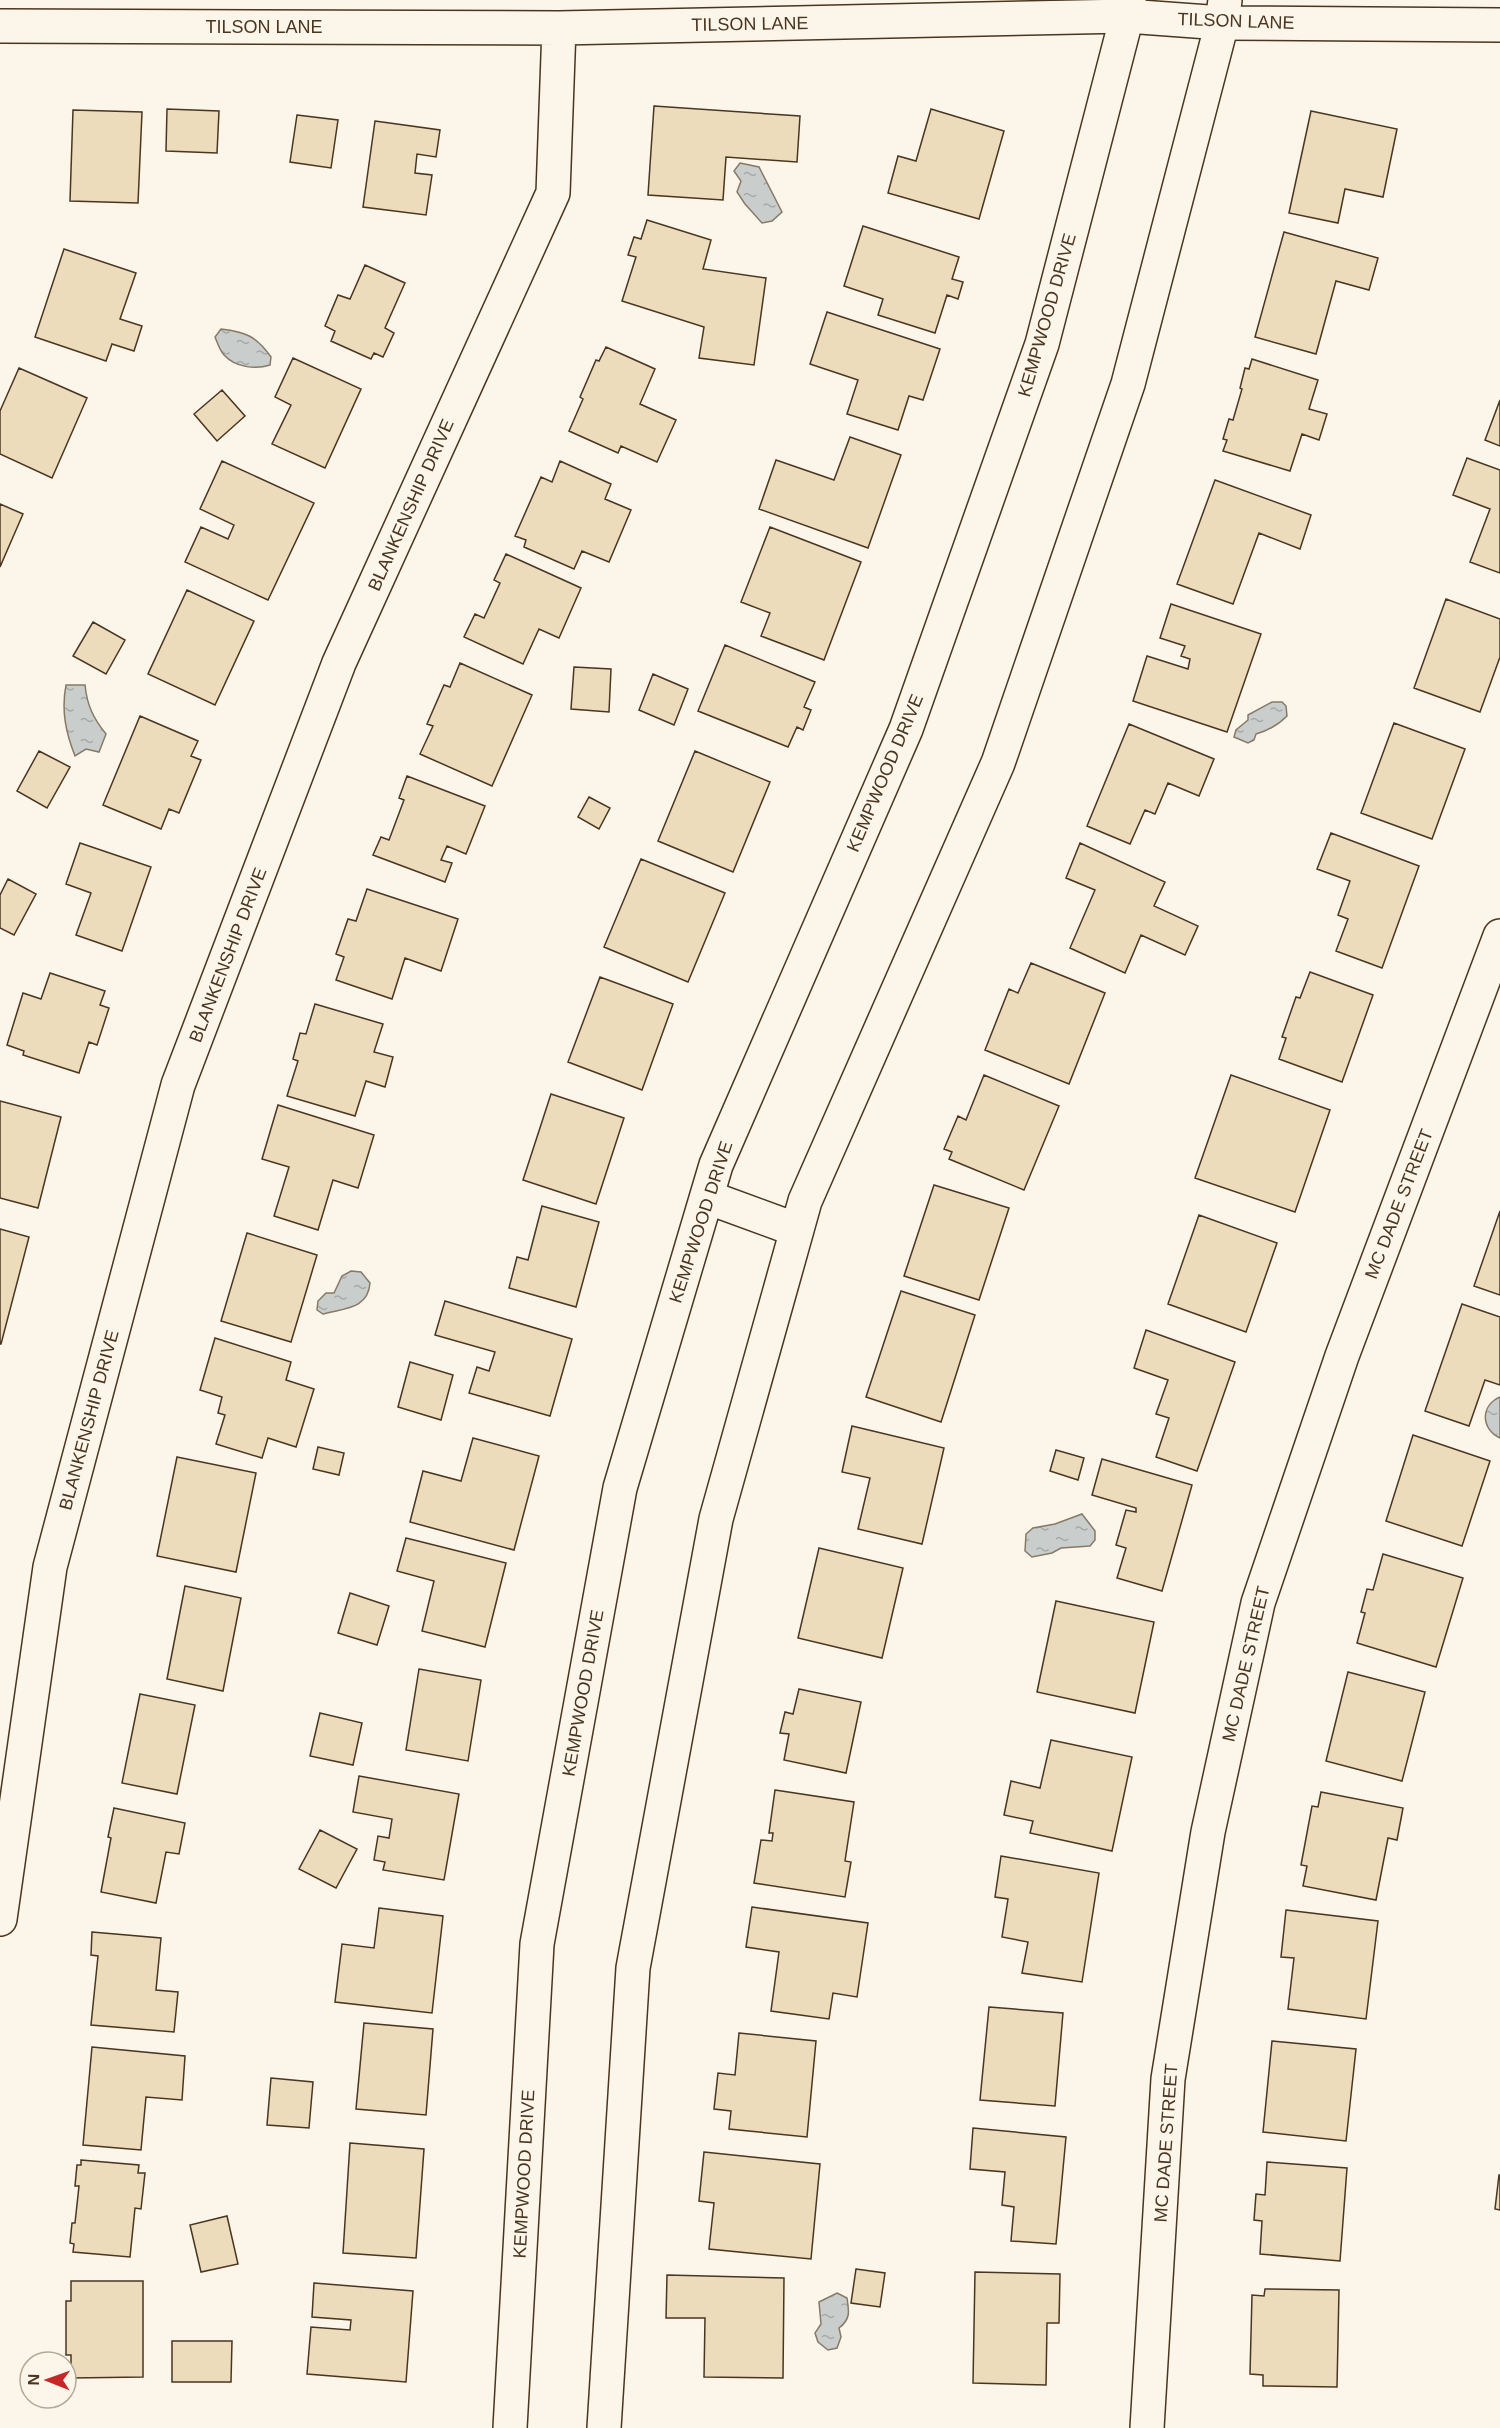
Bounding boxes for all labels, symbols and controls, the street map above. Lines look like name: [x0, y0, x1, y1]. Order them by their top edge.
street label: TILSON LANE: [1177, 9, 1295, 33]
street label: TILSON LANE: [691, 13, 809, 35]
street label: TILSON LANE: [205, 17, 323, 37]
street label: KEMPWOOD DRIVE: [1014, 231, 1080, 399]
street label: BLANKENSHIP DRIVE: [364, 416, 458, 594]
street label: KEMPWOOD DRIVE: [843, 691, 927, 855]
street label: BLANKENSHIP DRIVE: [185, 865, 271, 1045]
street label: MC DADE STREET: [1361, 1126, 1437, 1282]
street label: KEMPWOOD DRIVE: [665, 1139, 737, 1305]
street label: BLANKENSHIP DRIVE: [55, 1328, 123, 1512]
street label: MC DADE STREET: [1218, 1584, 1274, 1744]
street label: KEMPWOOD DRIVE: [558, 1608, 608, 1778]
street label: MC DADE STREET: [1150, 2063, 1182, 2223]
street label: KEMPWOOD DRIVE: [510, 2089, 538, 2259]
north arrow: [18, 2350, 78, 2410]
text: N: [25, 2374, 42, 2386]

